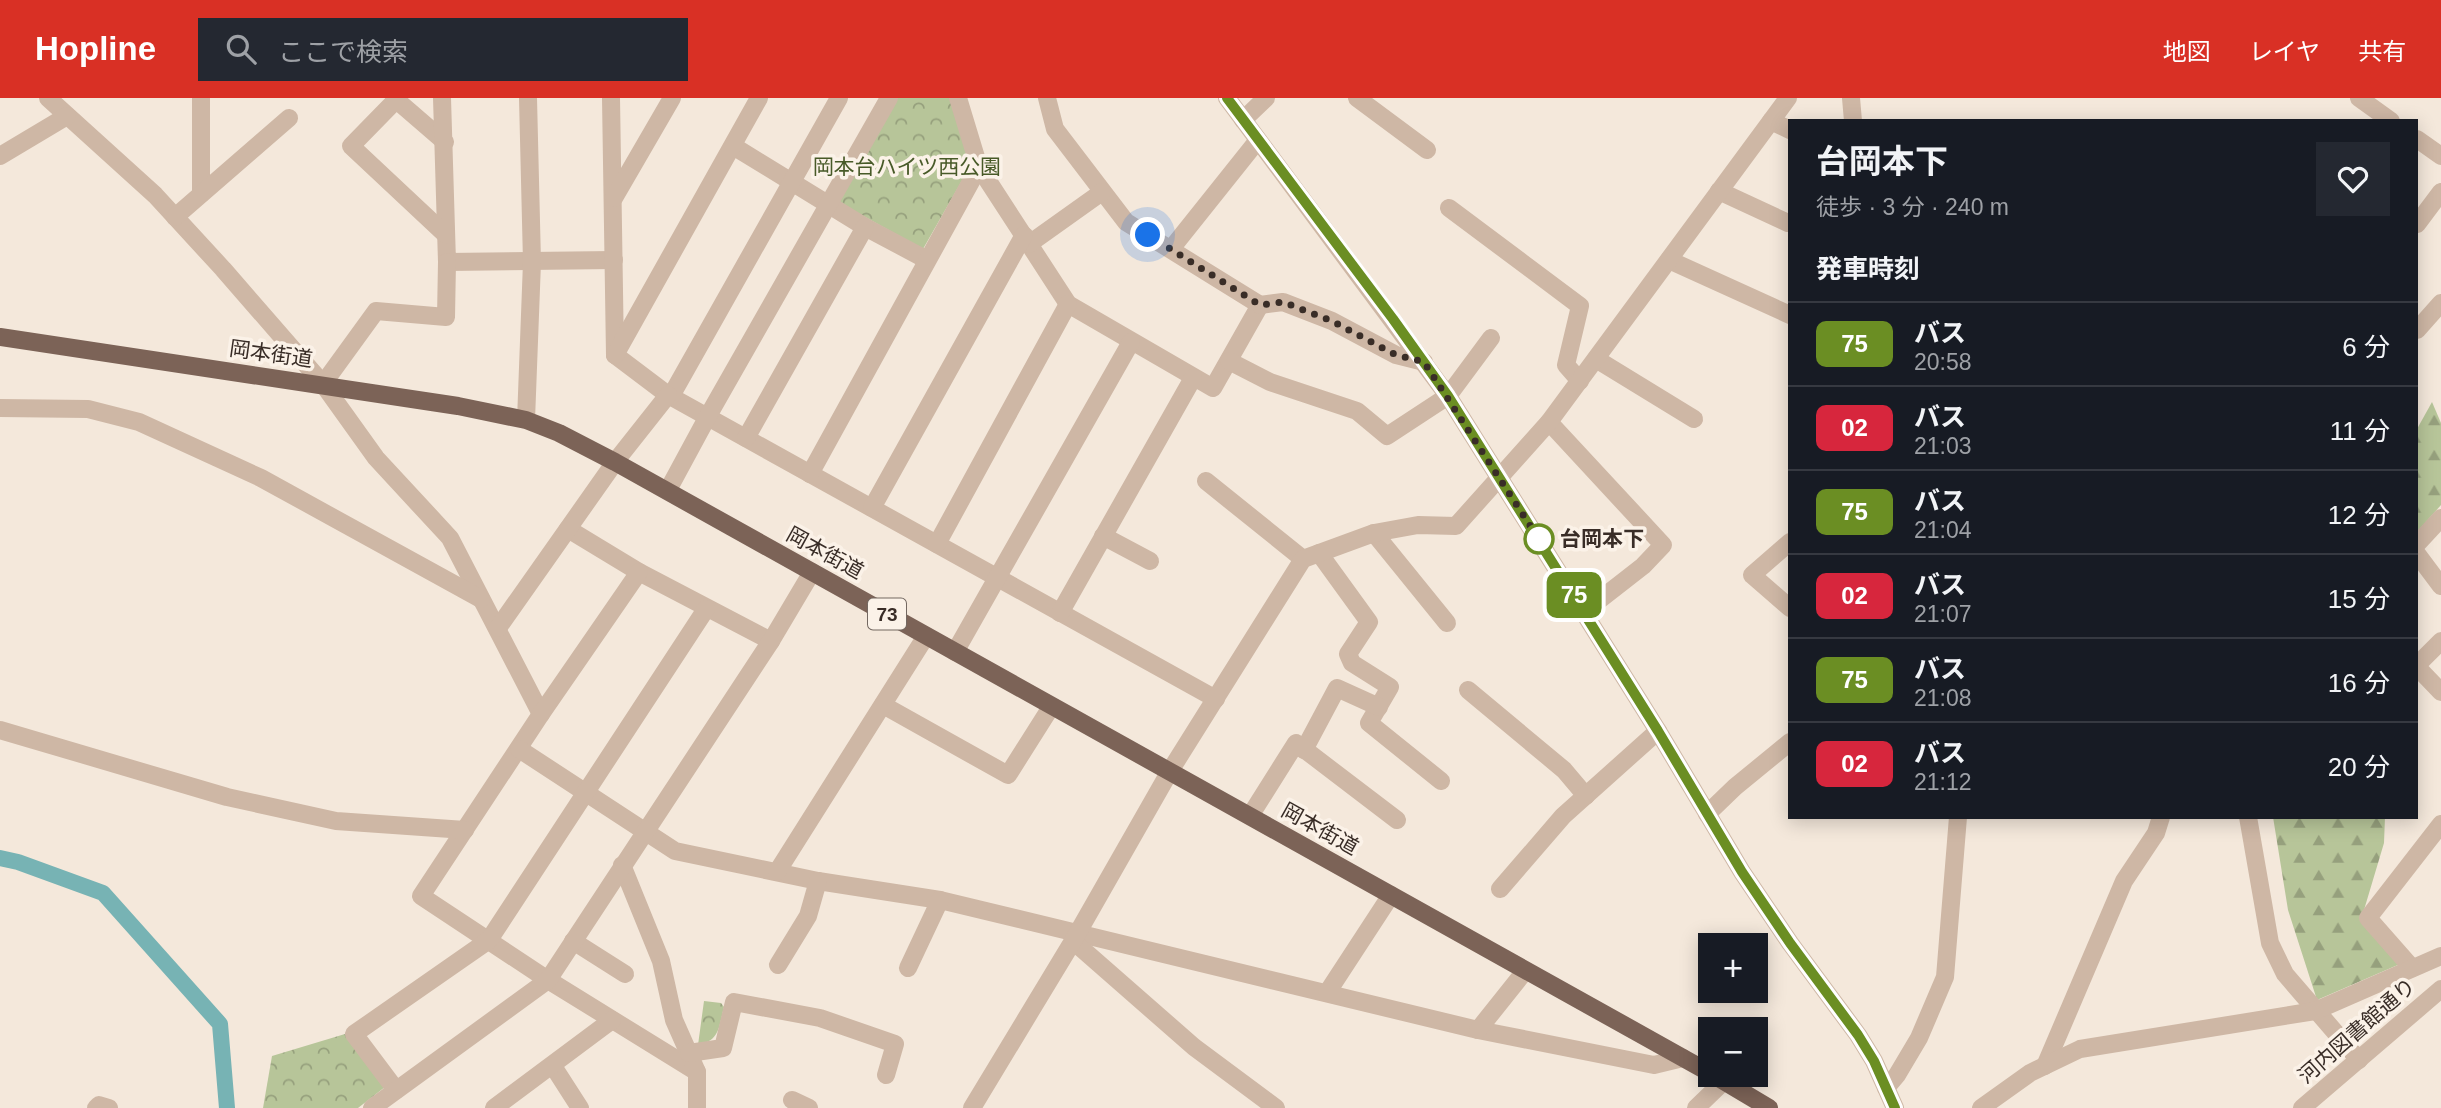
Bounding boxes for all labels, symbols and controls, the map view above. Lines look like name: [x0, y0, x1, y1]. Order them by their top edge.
search box: [198, 18, 688, 81]
text: Hopline: [35, 30, 156, 67]
icon: search: [222, 30, 260, 68]
text: ここで検索: [278, 37, 408, 67]
text: 地図: [2163, 38, 2211, 65]
text: レイヤ: [2249, 38, 2320, 65]
text: 共有: [2358, 38, 2406, 65]
button: heart: [2316, 142, 2390, 216]
text: 台岡本下: [1816, 143, 1948, 180]
park label: 岡本台ハイツ西公園: [813, 155, 1001, 178]
text: 徒歩 · 3 分 · 240 m: [1816, 194, 2009, 220]
your location: [1130, 217, 1165, 252]
text: 発車時刻: [1816, 254, 1920, 284]
text: バス: [1914, 318, 1966, 348]
text: 75: [1841, 330, 1868, 357]
text: 6 分: [2342, 332, 2390, 362]
street label: 岡本街道: [228, 336, 314, 371]
text: 20:58: [1914, 349, 1972, 375]
text: バス: [1914, 402, 1966, 432]
text: 02: [1841, 414, 1868, 441]
text: 11 分: [2330, 416, 2390, 446]
text: 21:03: [1914, 433, 1972, 459]
text: バス: [1914, 486, 1966, 516]
text: 75: [1841, 498, 1868, 525]
text: 12 分: [2328, 500, 2390, 530]
text: 21:04: [1914, 517, 1972, 543]
street label: 岡本街道: [783, 522, 868, 583]
marker: 台岡本下: [1524, 524, 1554, 554]
place label: 台岡本下: [1560, 527, 1644, 550]
text: バス: [1914, 570, 1966, 600]
line badge: 75: [1542, 572, 1606, 618]
text: 75: [1561, 581, 1587, 608]
text: 02: [1841, 582, 1868, 609]
text: 15 分: [2328, 584, 2390, 614]
road number: 73: [868, 598, 906, 629]
text: 21:07: [1914, 601, 1972, 627]
text: バス: [1914, 654, 1966, 684]
text: 75: [1841, 666, 1868, 693]
text: 16 分: [2328, 668, 2390, 698]
text: 21:08: [1914, 685, 1972, 711]
text: バス: [1914, 738, 1966, 768]
text: 02: [1841, 750, 1868, 777]
text: 20 分: [2328, 752, 2390, 782]
text: 21:12: [1914, 769, 1972, 795]
street label: 岡本街道: [1278, 798, 1363, 859]
map controls: [1698, 933, 1768, 1087]
button: +: [1698, 933, 1768, 1003]
street label: 河内図書館通り: [2294, 974, 2420, 1088]
button: −: [1698, 1017, 1768, 1087]

